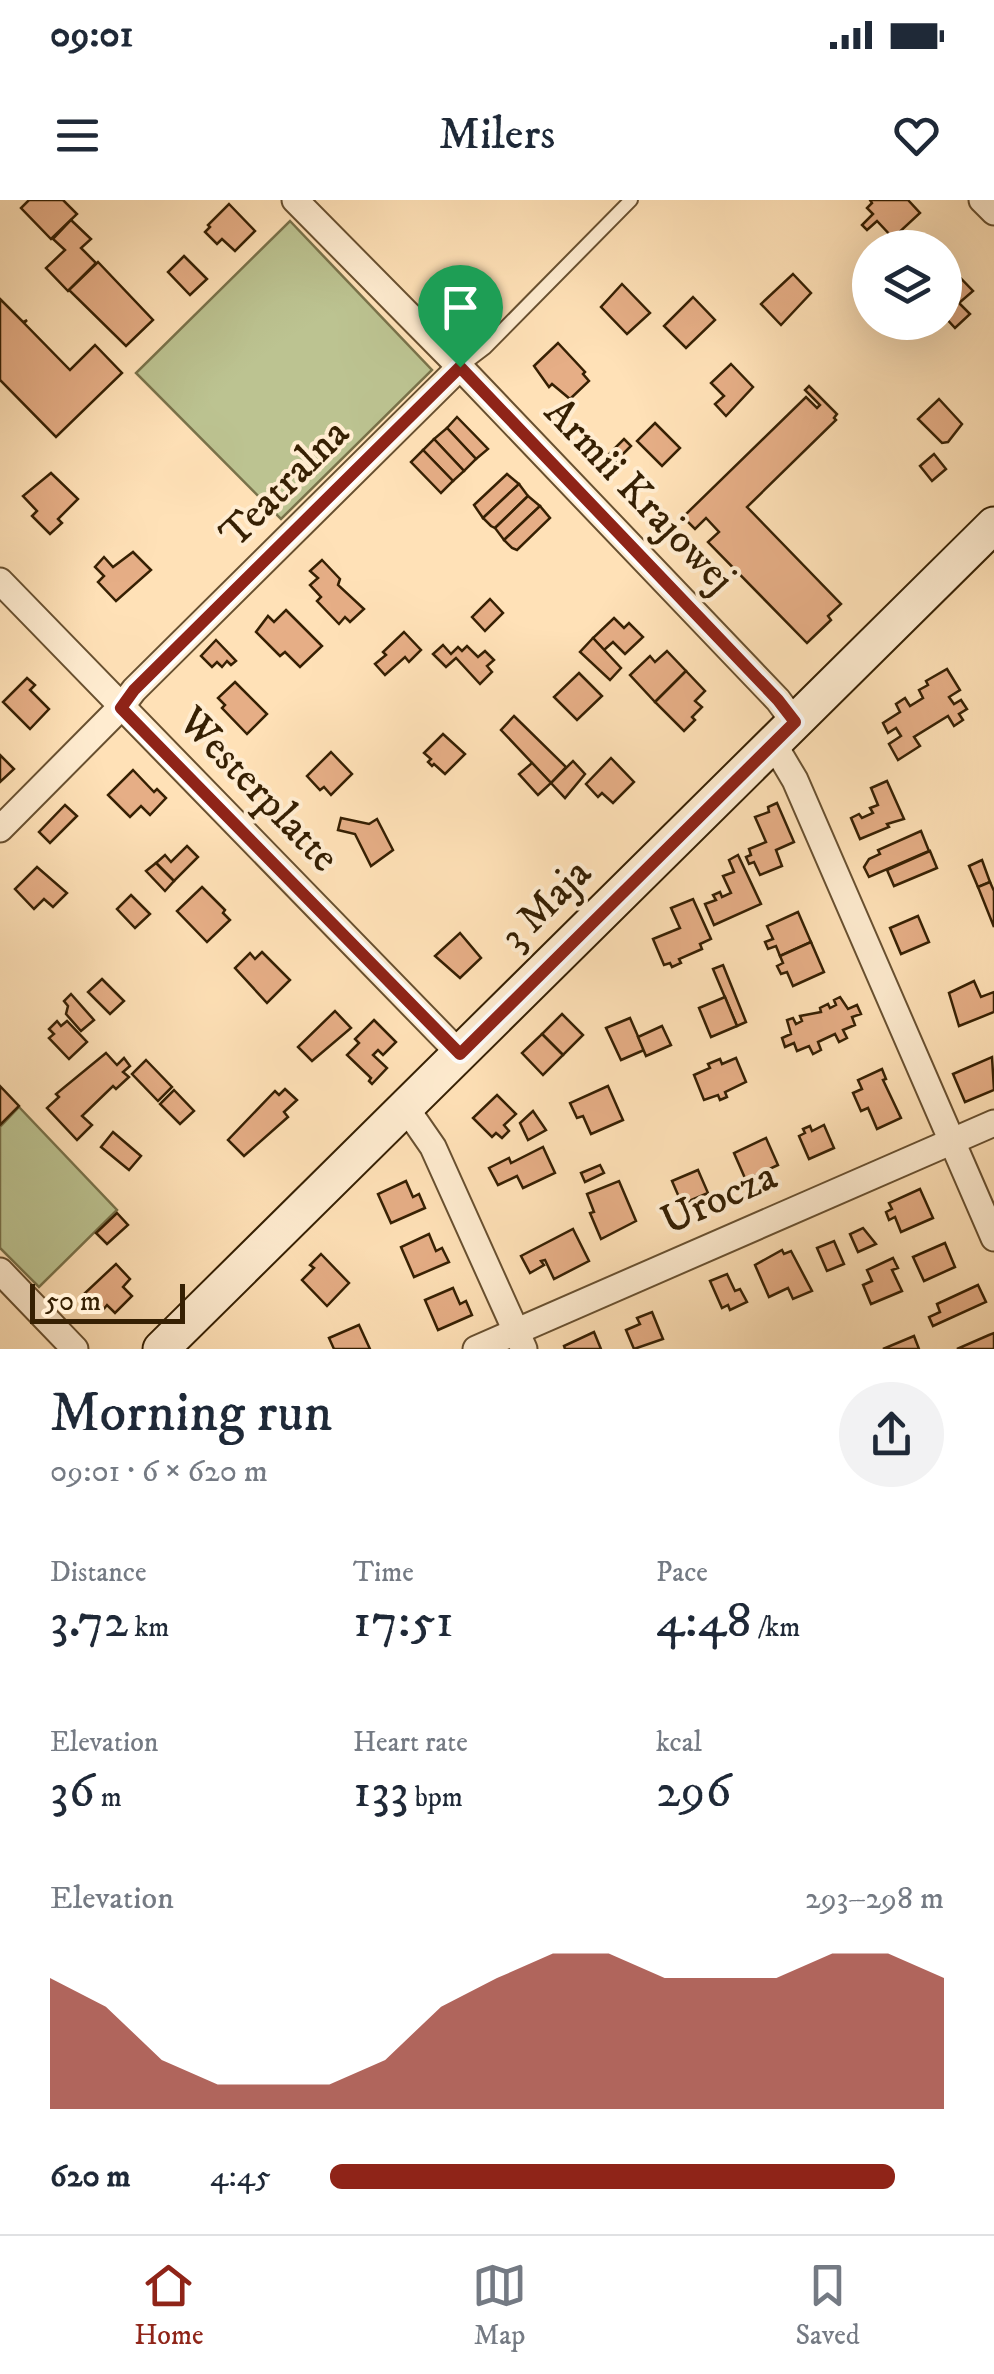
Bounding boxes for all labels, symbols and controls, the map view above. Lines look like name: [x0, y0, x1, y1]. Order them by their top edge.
text: 09:01: [50, 11, 134, 59]
text: Milers: [439, 107, 555, 163]
icon: menu: [50, 108, 105, 163]
icon: heart: [889, 108, 944, 163]
map controls: [852, 230, 962, 340]
button: layers: [852, 230, 962, 340]
pin: [418, 265, 503, 368]
icon: arrive: [433, 280, 488, 335]
street label: Armii Krajowej: [533, 387, 745, 605]
street label: Teatralna: [209, 408, 361, 560]
street label: Westerplatte: [166, 696, 350, 884]
street label: 3 Maja: [489, 848, 603, 962]
street label: Urocza: [653, 1150, 785, 1247]
scale bar: [30, 1279, 185, 1324]
text: 50 m: [45, 1284, 101, 1319]
text: Morning run: [50, 1380, 332, 1449]
button: share: [839, 1382, 944, 1487]
text: 09:01 · 6 × 620 m: [50, 1452, 268, 1492]
text: Distance: [50, 1555, 146, 1590]
text: Time: [353, 1555, 414, 1590]
text: Pace: [656, 1555, 708, 1590]
text: 3.72: [50, 1590, 128, 1653]
text: 17:51: [353, 1590, 454, 1653]
text: 4:48: [656, 1590, 752, 1653]
text: km: [128, 1610, 169, 1645]
text: /km: [752, 1610, 800, 1645]
text: Elevation: [50, 1725, 158, 1760]
text: Heart rate: [353, 1725, 468, 1760]
text: kcal: [656, 1725, 702, 1760]
text: 36: [50, 1760, 95, 1823]
text: 133: [353, 1760, 409, 1823]
text: 296: [656, 1760, 732, 1823]
text: m: [95, 1780, 122, 1815]
text: bpm: [409, 1780, 463, 1815]
text: Elevation: [50, 1879, 174, 1919]
text: 293–298 m: [805, 1879, 944, 1919]
text: 620 m: [50, 2157, 131, 2197]
text: 4:45: [210, 2157, 271, 2197]
tab: Home: [134, 2258, 203, 2353]
tab: Map: [472, 2258, 527, 2353]
tab: Saved: [795, 2258, 860, 2353]

